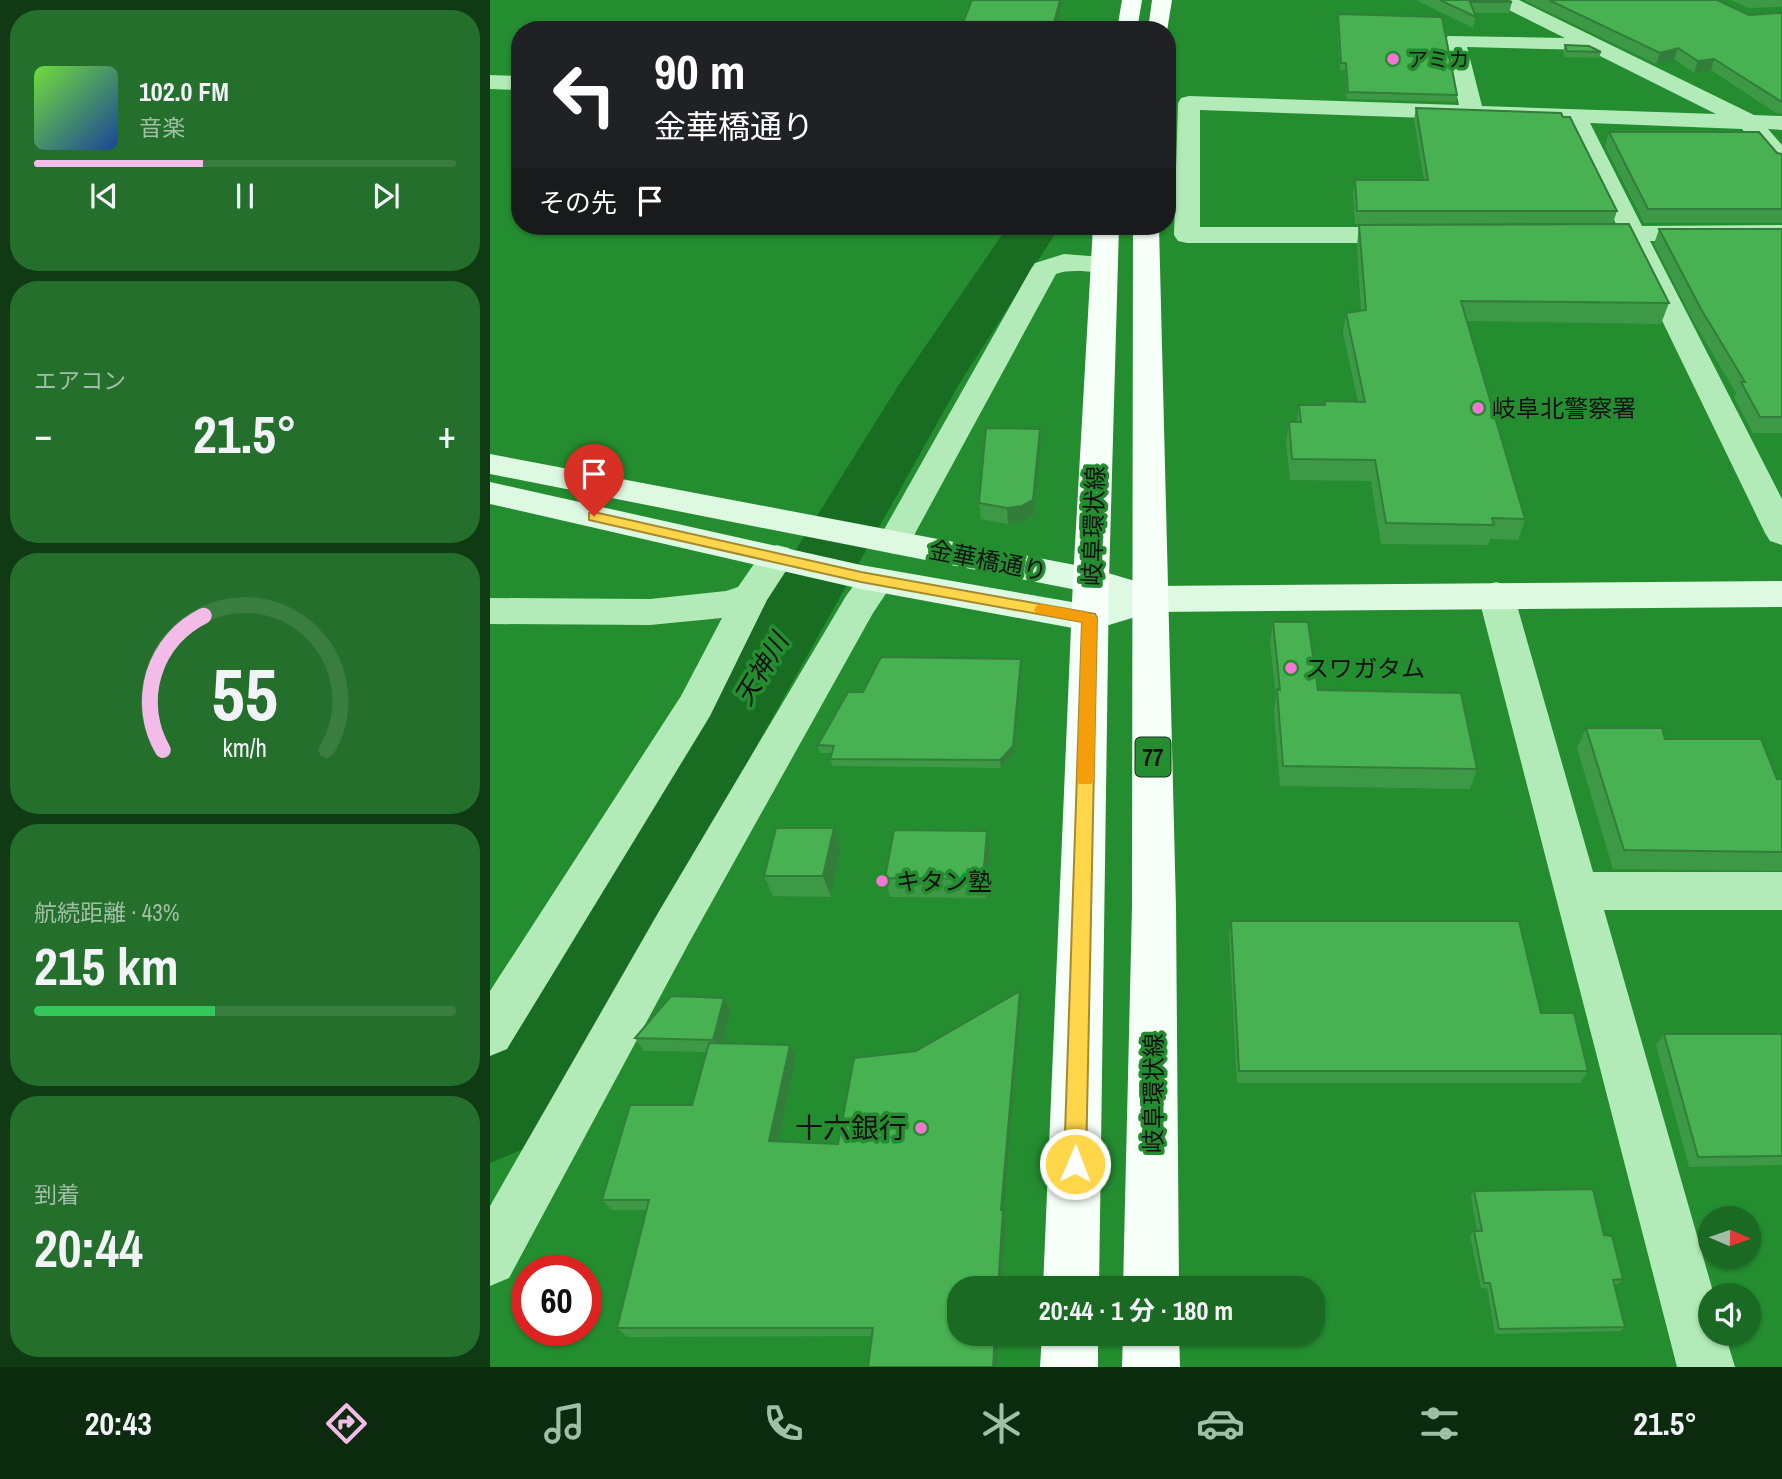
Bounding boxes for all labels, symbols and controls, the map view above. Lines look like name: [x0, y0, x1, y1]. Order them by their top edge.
text: 90 m: [654, 38, 746, 104]
place label: アミカ: [1407, 45, 1470, 74]
icon: left: [539, 49, 630, 140]
marker: アミカ: [1385, 51, 1401, 67]
text: 102.0 FM: [139, 74, 229, 109]
text: 金華橋通り: [654, 105, 814, 148]
text: 音楽: [139, 112, 185, 143]
icon: previous: [85, 177, 123, 215]
icon: pause: [226, 177, 264, 215]
icon: next: [367, 177, 405, 215]
icon: arrive: [631, 182, 669, 220]
text: その先: [539, 185, 617, 220]
text: エアコン: [34, 365, 126, 396]
place label: 岐阜北警察署: [1492, 392, 1636, 424]
text: 21.5°: [193, 399, 297, 469]
marker: 岐阜北警察署: [1470, 400, 1486, 416]
text: −: [34, 409, 52, 460]
text: +: [438, 409, 456, 460]
pin: [564, 444, 624, 516]
icon: arrive: [575, 455, 613, 493]
street label: 岐阜環状線: [1075, 465, 1111, 587]
street label: 金華橋通り: [926, 533, 1050, 587]
water label: 天神川: [726, 624, 798, 711]
text: 55: [212, 645, 278, 743]
place label: スワガタム: [1305, 652, 1425, 684]
marker: スワガタム: [1283, 660, 1299, 676]
text: km/h: [223, 730, 267, 764]
road number: 77: [1136, 737, 1170, 776]
place label: キタン塾: [896, 865, 992, 897]
marker: キタン塾: [874, 873, 890, 889]
text: 航続距離 · 43%: [34, 897, 179, 928]
text: 215 km: [34, 931, 179, 1001]
street label: 岐阜環状線: [1137, 1033, 1169, 1153]
place label: 十六銀行: [795, 1109, 907, 1147]
marker: 十六銀行: [913, 1120, 929, 1136]
position arrow: [1038, 1127, 1112, 1201]
text: 到着: [34, 1179, 80, 1210]
north arrow: [1698, 1206, 1760, 1269]
map controls: [1698, 1206, 1761, 1346]
text: 20:44: [34, 1213, 143, 1283]
speed limit sign: 60: [511, 1255, 602, 1346]
button: sound: [1698, 1283, 1761, 1346]
text: 20:44 · 1 分 · 180 m: [1039, 1293, 1233, 1328]
icon: directions: [322, 1399, 371, 1448]
icon: music: [540, 1399, 589, 1448]
icon: phone: [759, 1399, 808, 1448]
icon: climate: [977, 1399, 1026, 1448]
icon: car: [1196, 1399, 1245, 1448]
icon: filters: [1415, 1399, 1464, 1448]
text: 20:43: [85, 1402, 152, 1445]
text: 21.5°: [1633, 1402, 1697, 1445]

